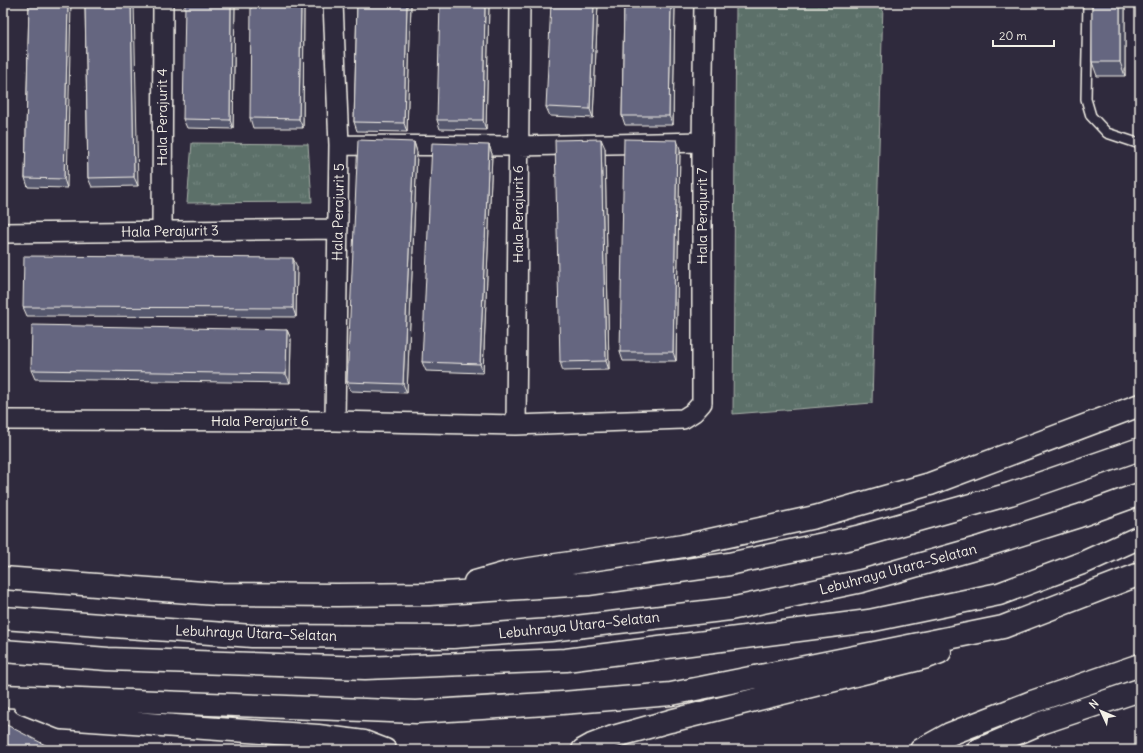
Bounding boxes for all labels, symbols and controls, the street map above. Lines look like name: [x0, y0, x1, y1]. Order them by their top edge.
scale bar: [993, 22, 1054, 48]
text: 20 m: [999, 28, 1027, 43]
street label: Hala Perajurit 4: [153, 68, 171, 166]
street label: Hala Perajurit 5: [328, 163, 348, 261]
street label: Hala Perajurit 6: [509, 165, 527, 263]
street label: Hala Perajurit 7: [693, 168, 711, 264]
street label: Hala Perajurit 3: [121, 221, 219, 241]
street label: Hala Perajurit 6: [211, 412, 309, 430]
street label: Lebuhraya Utara–Selatan: [817, 539, 979, 599]
street label: Lebuhraya Utara–Selatan: [498, 608, 660, 642]
street label: Lebuhraya Utara–Selatan: [175, 621, 337, 645]
north arrow: [1081, 691, 1121, 731]
text: N: [1086, 696, 1101, 712]

